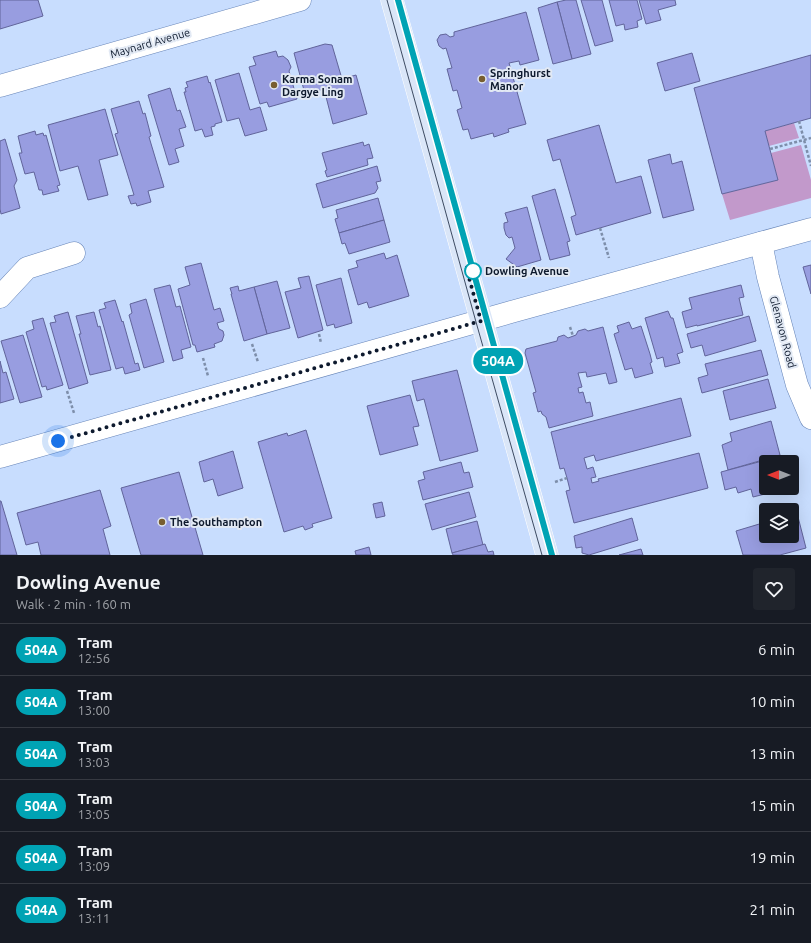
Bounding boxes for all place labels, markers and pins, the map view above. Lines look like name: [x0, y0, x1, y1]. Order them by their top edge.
place label: Springhurst Manor: [490, 67, 551, 92]
place label: Karma Sonam Dargye Ling: [282, 73, 353, 98]
marker: Springhurst Manor: [477, 74, 487, 84]
marker: Karma Sonam Dargye Ling: [269, 80, 279, 90]
marker: Dowling Avenue: [464, 262, 482, 280]
place label: Dowling Avenue: [485, 265, 569, 277]
place label: The Southampton: [170, 516, 262, 528]
marker: The Southampton: [157, 517, 167, 527]

